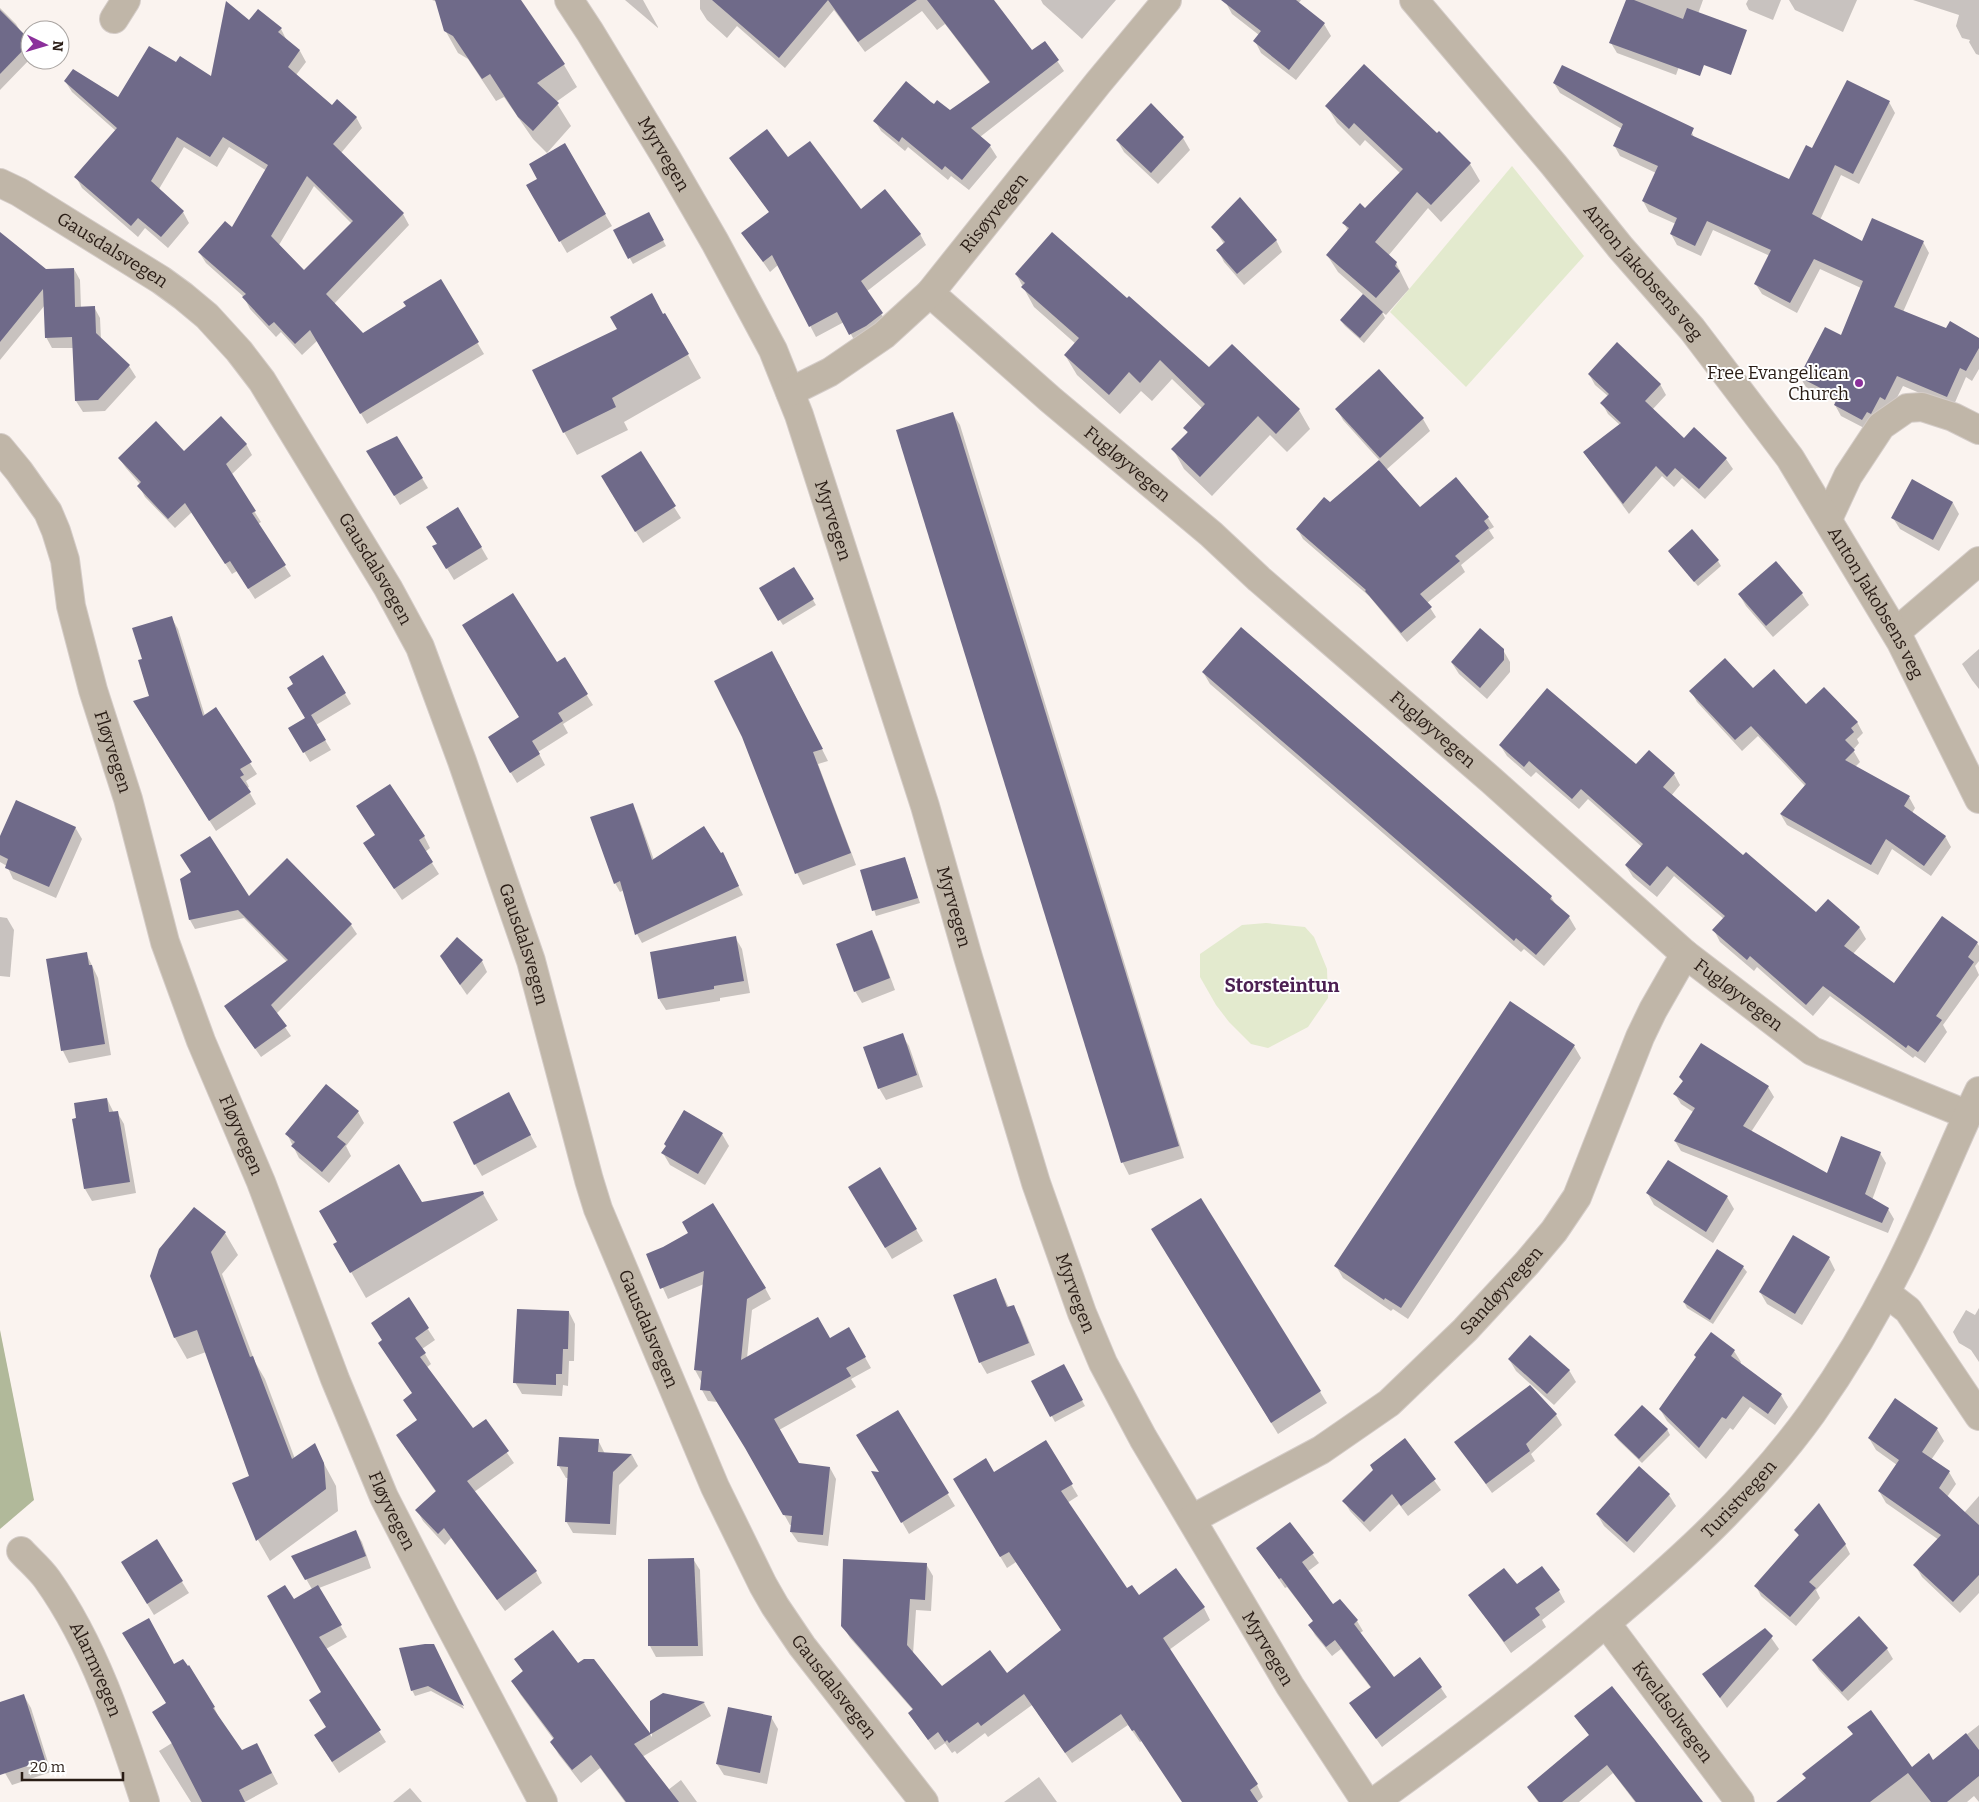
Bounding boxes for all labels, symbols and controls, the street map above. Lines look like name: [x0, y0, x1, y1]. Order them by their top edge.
north arrow: [20, 20, 70, 70]
text: N: [48, 40, 66, 52]
street label: Myrvegen: [633, 113, 695, 196]
street label: Risøyvegen: [956, 168, 1033, 257]
street label: Anton Jakobsens veg: [1579, 200, 1708, 345]
street label: Gausdalsvegen: [53, 207, 173, 293]
place label: Free Evangelican Church: [1707, 362, 1850, 405]
marker: Free Evangelican Church: [1853, 377, 1865, 389]
street label: Fugløyvegen: [1080, 421, 1175, 507]
street label: Myrvegen: [810, 477, 856, 564]
street label: Gausdalsvegen: [334, 508, 417, 629]
street label: Anton Jakobsens veg: [1823, 523, 1928, 682]
street label: Fugløyvegen: [1385, 687, 1481, 773]
street label: Fløyvegen: [89, 708, 136, 796]
street label: Myrvegen: [932, 864, 976, 950]
street label: Gausdalsvegen: [494, 880, 553, 1008]
street label: Fugløyvegen: [1690, 954, 1788, 1036]
district label: Storsteintun: [1224, 974, 1340, 997]
street label: Fløyvegen: [214, 1092, 268, 1179]
street label: Sandøyvegen: [1455, 1241, 1548, 1339]
street label: Myrvegen: [1051, 1250, 1100, 1337]
street label: Gausdalsvegen: [614, 1266, 683, 1392]
street label: Turistvegen: [1697, 1455, 1782, 1543]
street label: Fløyvegen: [364, 1468, 421, 1554]
street label: Myrvegen: [1237, 1607, 1299, 1690]
street label: Alarmvegen: [65, 1618, 126, 1720]
street label: Gausdalsvegen: [786, 1630, 882, 1744]
street label: Kveldsolvegen: [1627, 1657, 1718, 1767]
scale bar: [22, 1750, 124, 1782]
text: 20 m: [30, 1758, 66, 1776]

